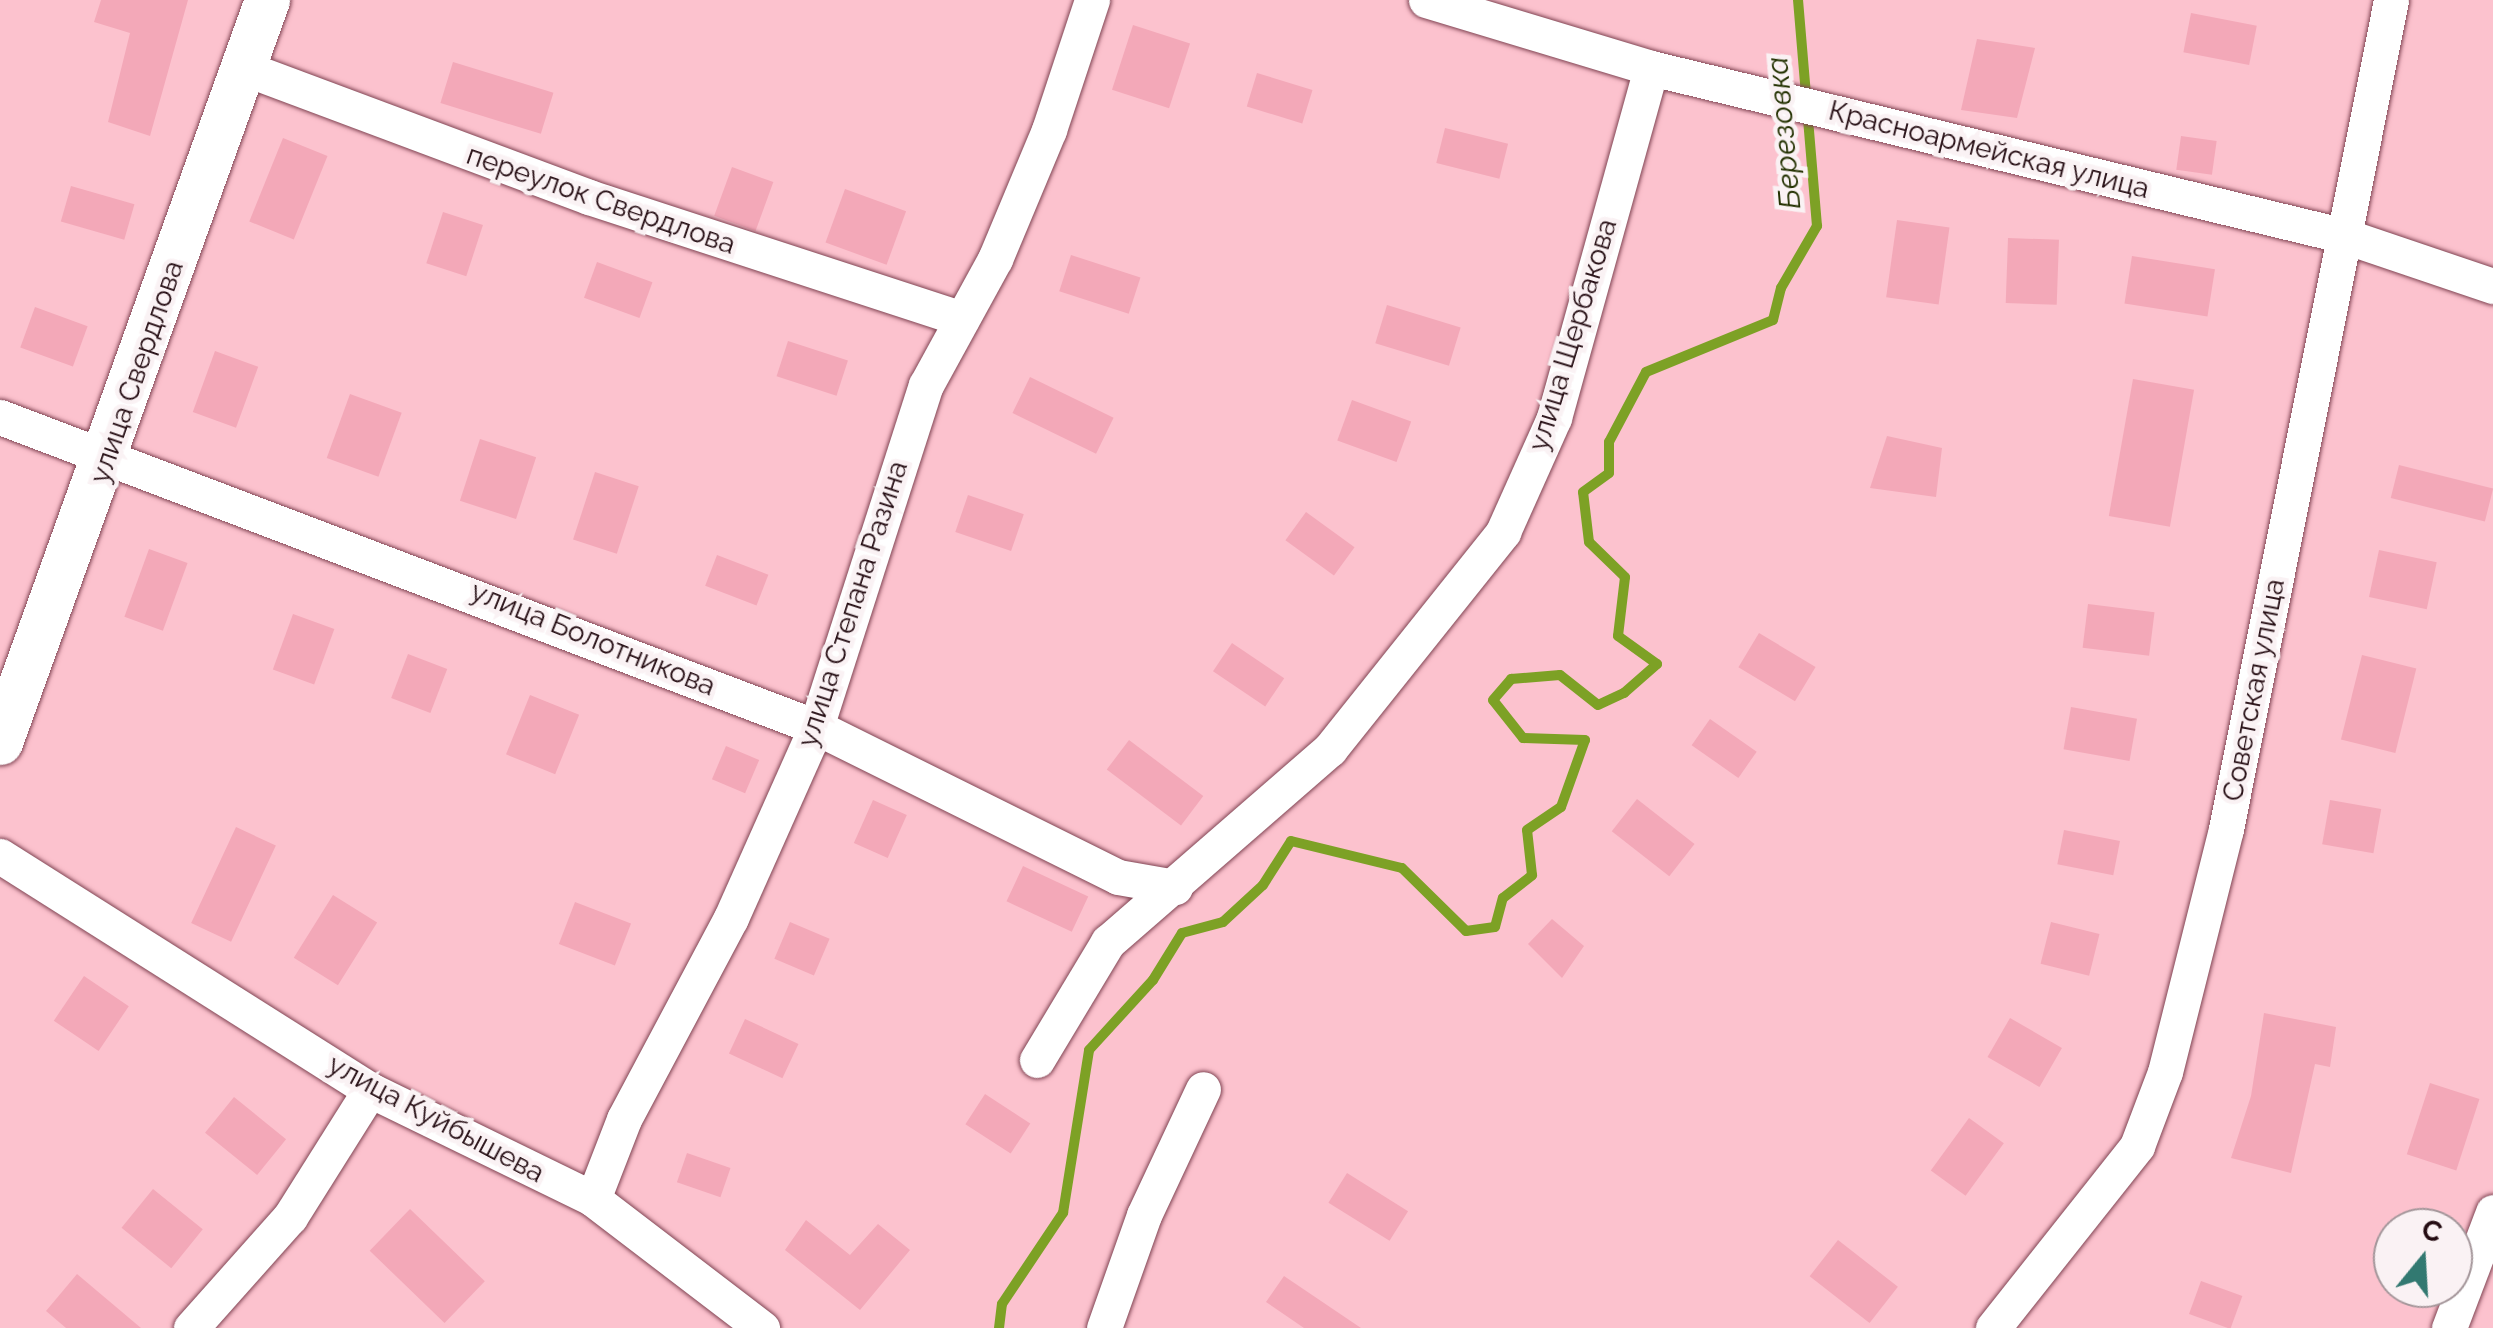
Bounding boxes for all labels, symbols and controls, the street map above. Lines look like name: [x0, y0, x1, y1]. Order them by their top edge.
water label: Березовка: [1759, 55, 1809, 211]
street label: Красноармейская улица: [1825, 94, 2153, 206]
street label: переулок Свердлова: [462, 138, 740, 262]
street label: улица Щербакова: [1522, 215, 1624, 455]
street label: улица Свердлова: [83, 256, 191, 488]
street label: улица Степана Разина: [791, 457, 915, 751]
street label: улица Болотникова: [466, 575, 720, 703]
street label: Советская улица: [2216, 576, 2292, 804]
street label: улица Куйбышева: [322, 1048, 550, 1190]
north arrow: [2373, 1208, 2473, 1308]
text: С: [2418, 1212, 2446, 1250]

